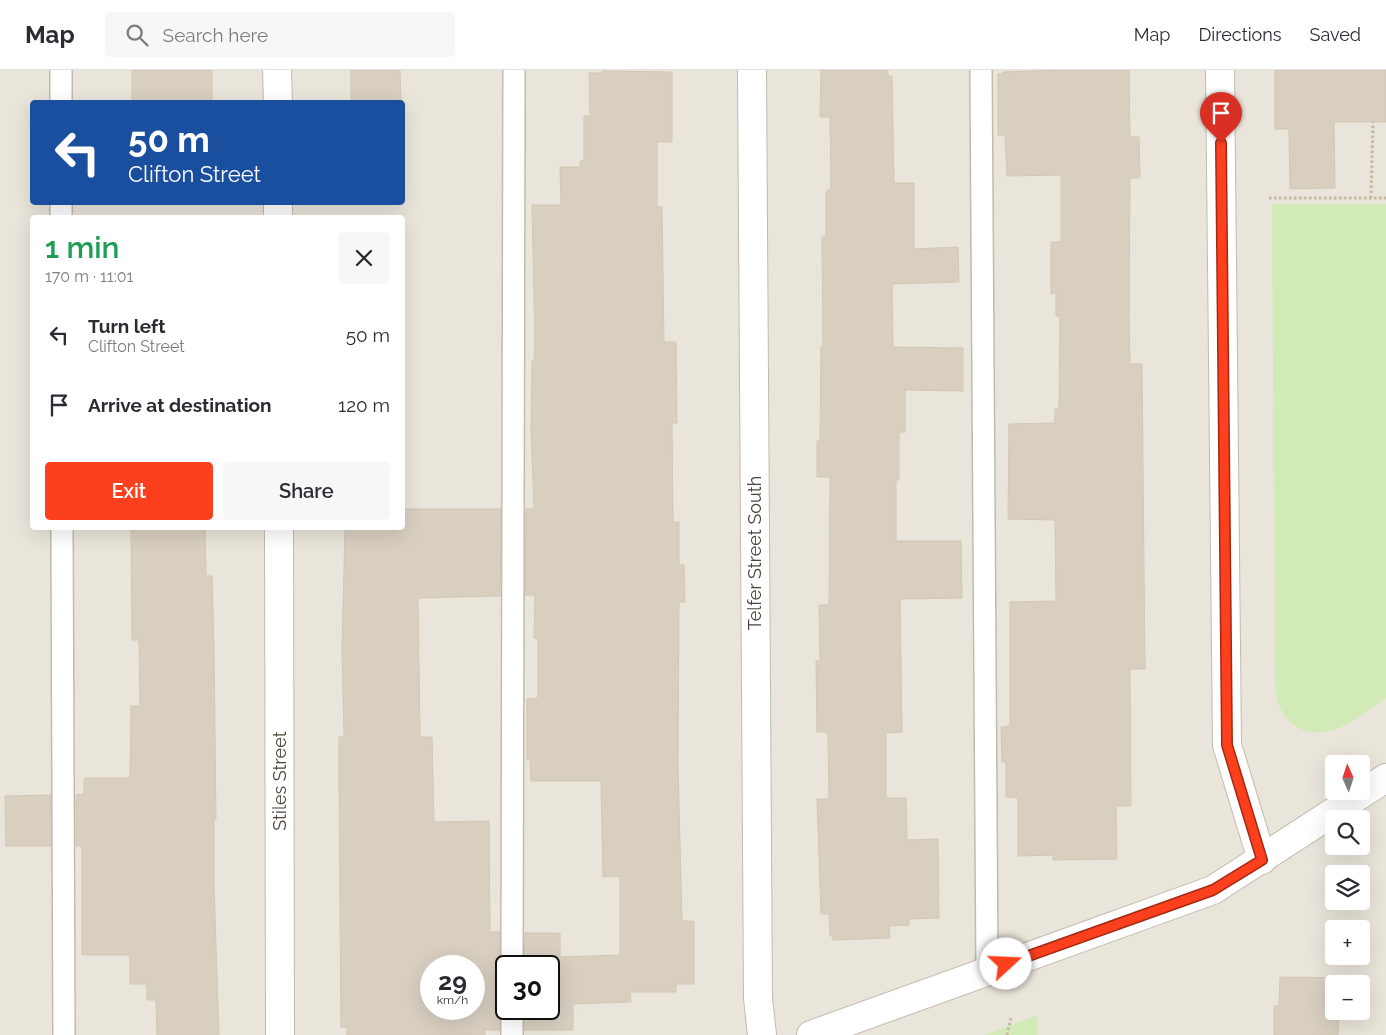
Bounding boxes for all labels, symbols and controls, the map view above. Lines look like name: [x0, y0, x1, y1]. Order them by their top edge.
search box: [105, 12, 455, 57]
text: Map: [25, 20, 75, 49]
icon: search: [123, 21, 151, 49]
text: Search here: [163, 24, 268, 46]
text: Map: [1134, 24, 1170, 45]
text: Directions: [1198, 24, 1282, 45]
text: Saved: [1310, 24, 1361, 45]
pin: [1200, 92, 1242, 143]
icon: arrive: [1207, 99, 1235, 127]
text: 50 m: [128, 119, 210, 160]
icon: left: [45, 120, 110, 185]
text: Clifton Street: [128, 161, 261, 187]
text: 1 min: [45, 230, 120, 265]
button: close: [338, 232, 390, 284]
text: 170 m · 11:01: [45, 267, 133, 286]
text: Turn left: [88, 315, 165, 337]
icon: left: [45, 321, 73, 349]
text: 50 m: [346, 324, 390, 346]
text: Clifton Street: [88, 337, 185, 356]
icon: arrive: [45, 391, 73, 419]
text: Arrive at destination: [88, 394, 272, 416]
text: 120 m: [338, 394, 390, 416]
button: Exit: [45, 462, 213, 520]
button: Share: [223, 462, 390, 520]
street label: Telfer Street South: [744, 476, 765, 630]
street label: Stiles Street: [269, 731, 290, 831]
north arrow: [1325, 755, 1370, 800]
map controls: [1325, 755, 1370, 1020]
button: search: [1325, 810, 1370, 855]
button: layers: [1325, 865, 1370, 910]
button: +: [1325, 920, 1370, 965]
position arrow: [979, 937, 1031, 989]
speed limit sign: 30: [495, 955, 560, 1020]
text: 29: [438, 966, 467, 996]
button: −: [1325, 975, 1370, 1020]
text: km/h: [437, 993, 468, 1007]

